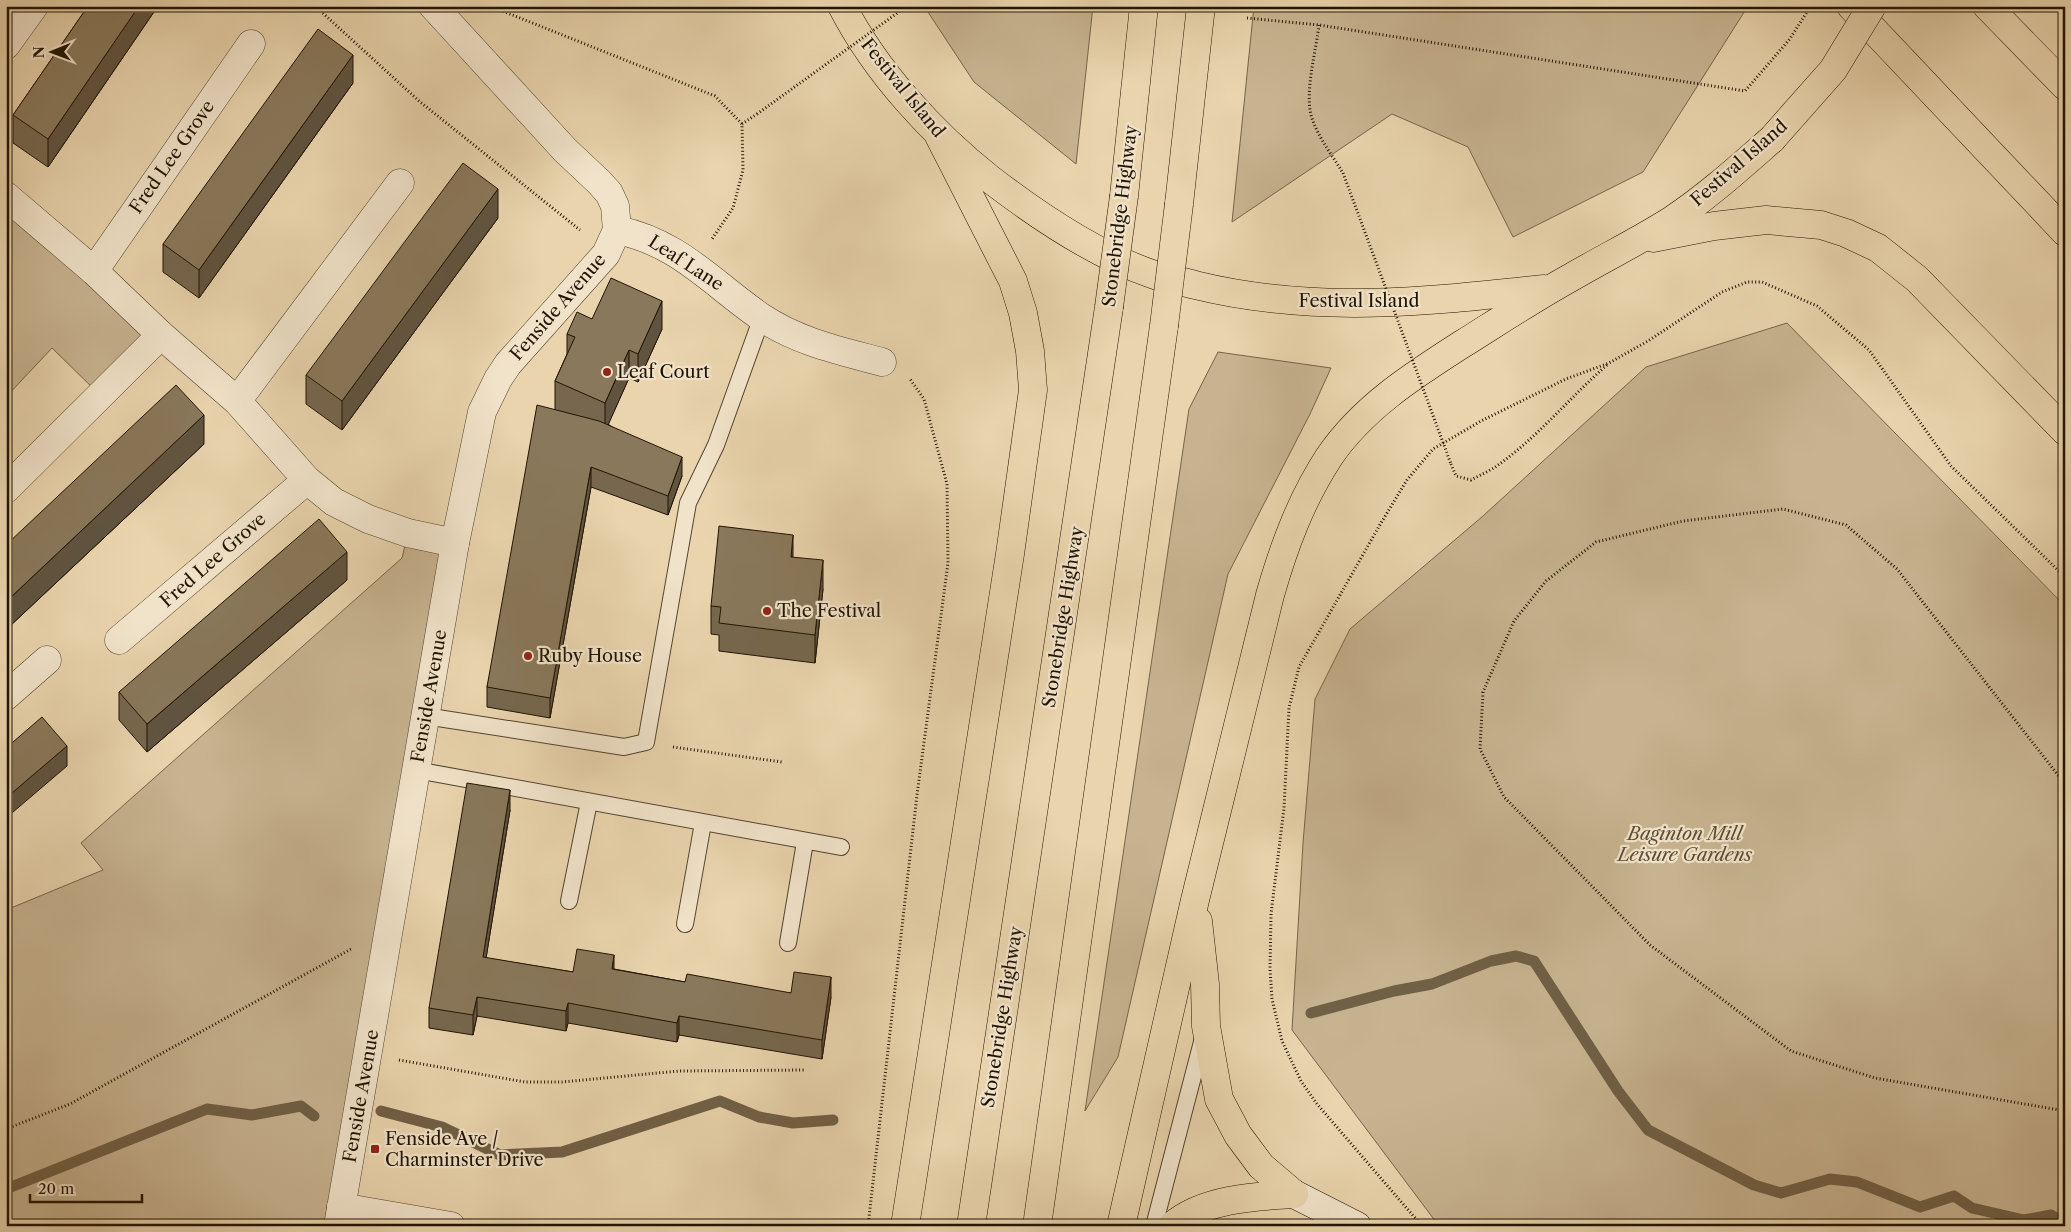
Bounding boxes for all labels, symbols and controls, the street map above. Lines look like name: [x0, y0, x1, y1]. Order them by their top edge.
north arrow: [28, 28, 78, 78]
street label: Festival Island: [856, 34, 950, 142]
text: N: [30, 46, 48, 58]
street label: Fred Lee Grove: [125, 96, 219, 218]
street label: Festival Island: [1686, 115, 1792, 211]
street label: Stonebridge Highway: [1098, 123, 1142, 308]
street label: Leaf Lane: [644, 231, 728, 295]
street label: Fenside Avenue: [506, 249, 610, 365]
street label: Festival Island: [1299, 290, 1419, 312]
place label: Leaf Court: [617, 361, 710, 383]
marker: Leaf Court: [601, 366, 613, 378]
street label: Fred Lee Grove: [155, 508, 271, 612]
street label: Stonebridge Highway: [1038, 524, 1088, 709]
place label: The Festival: [777, 600, 881, 622]
marker: The Festival: [761, 605, 773, 617]
street label: Fenside Avenue: [406, 628, 452, 764]
place label: Ruby House: [538, 645, 642, 667]
marker: Ruby House: [522, 650, 534, 662]
park label: Baginton Mill Leisure Gardens: [1616, 823, 1752, 866]
street label: Stonebridge Highway: [977, 924, 1027, 1109]
street label: Fenside Avenue: [338, 1028, 384, 1164]
place label: Fenside Ave / Charminster Drive: [385, 1128, 544, 1171]
marker: Fenside Ave / Charminster Drive: [369, 1143, 381, 1155]
scale bar: [30, 1172, 142, 1204]
text: 20 m: [38, 1179, 74, 1198]

